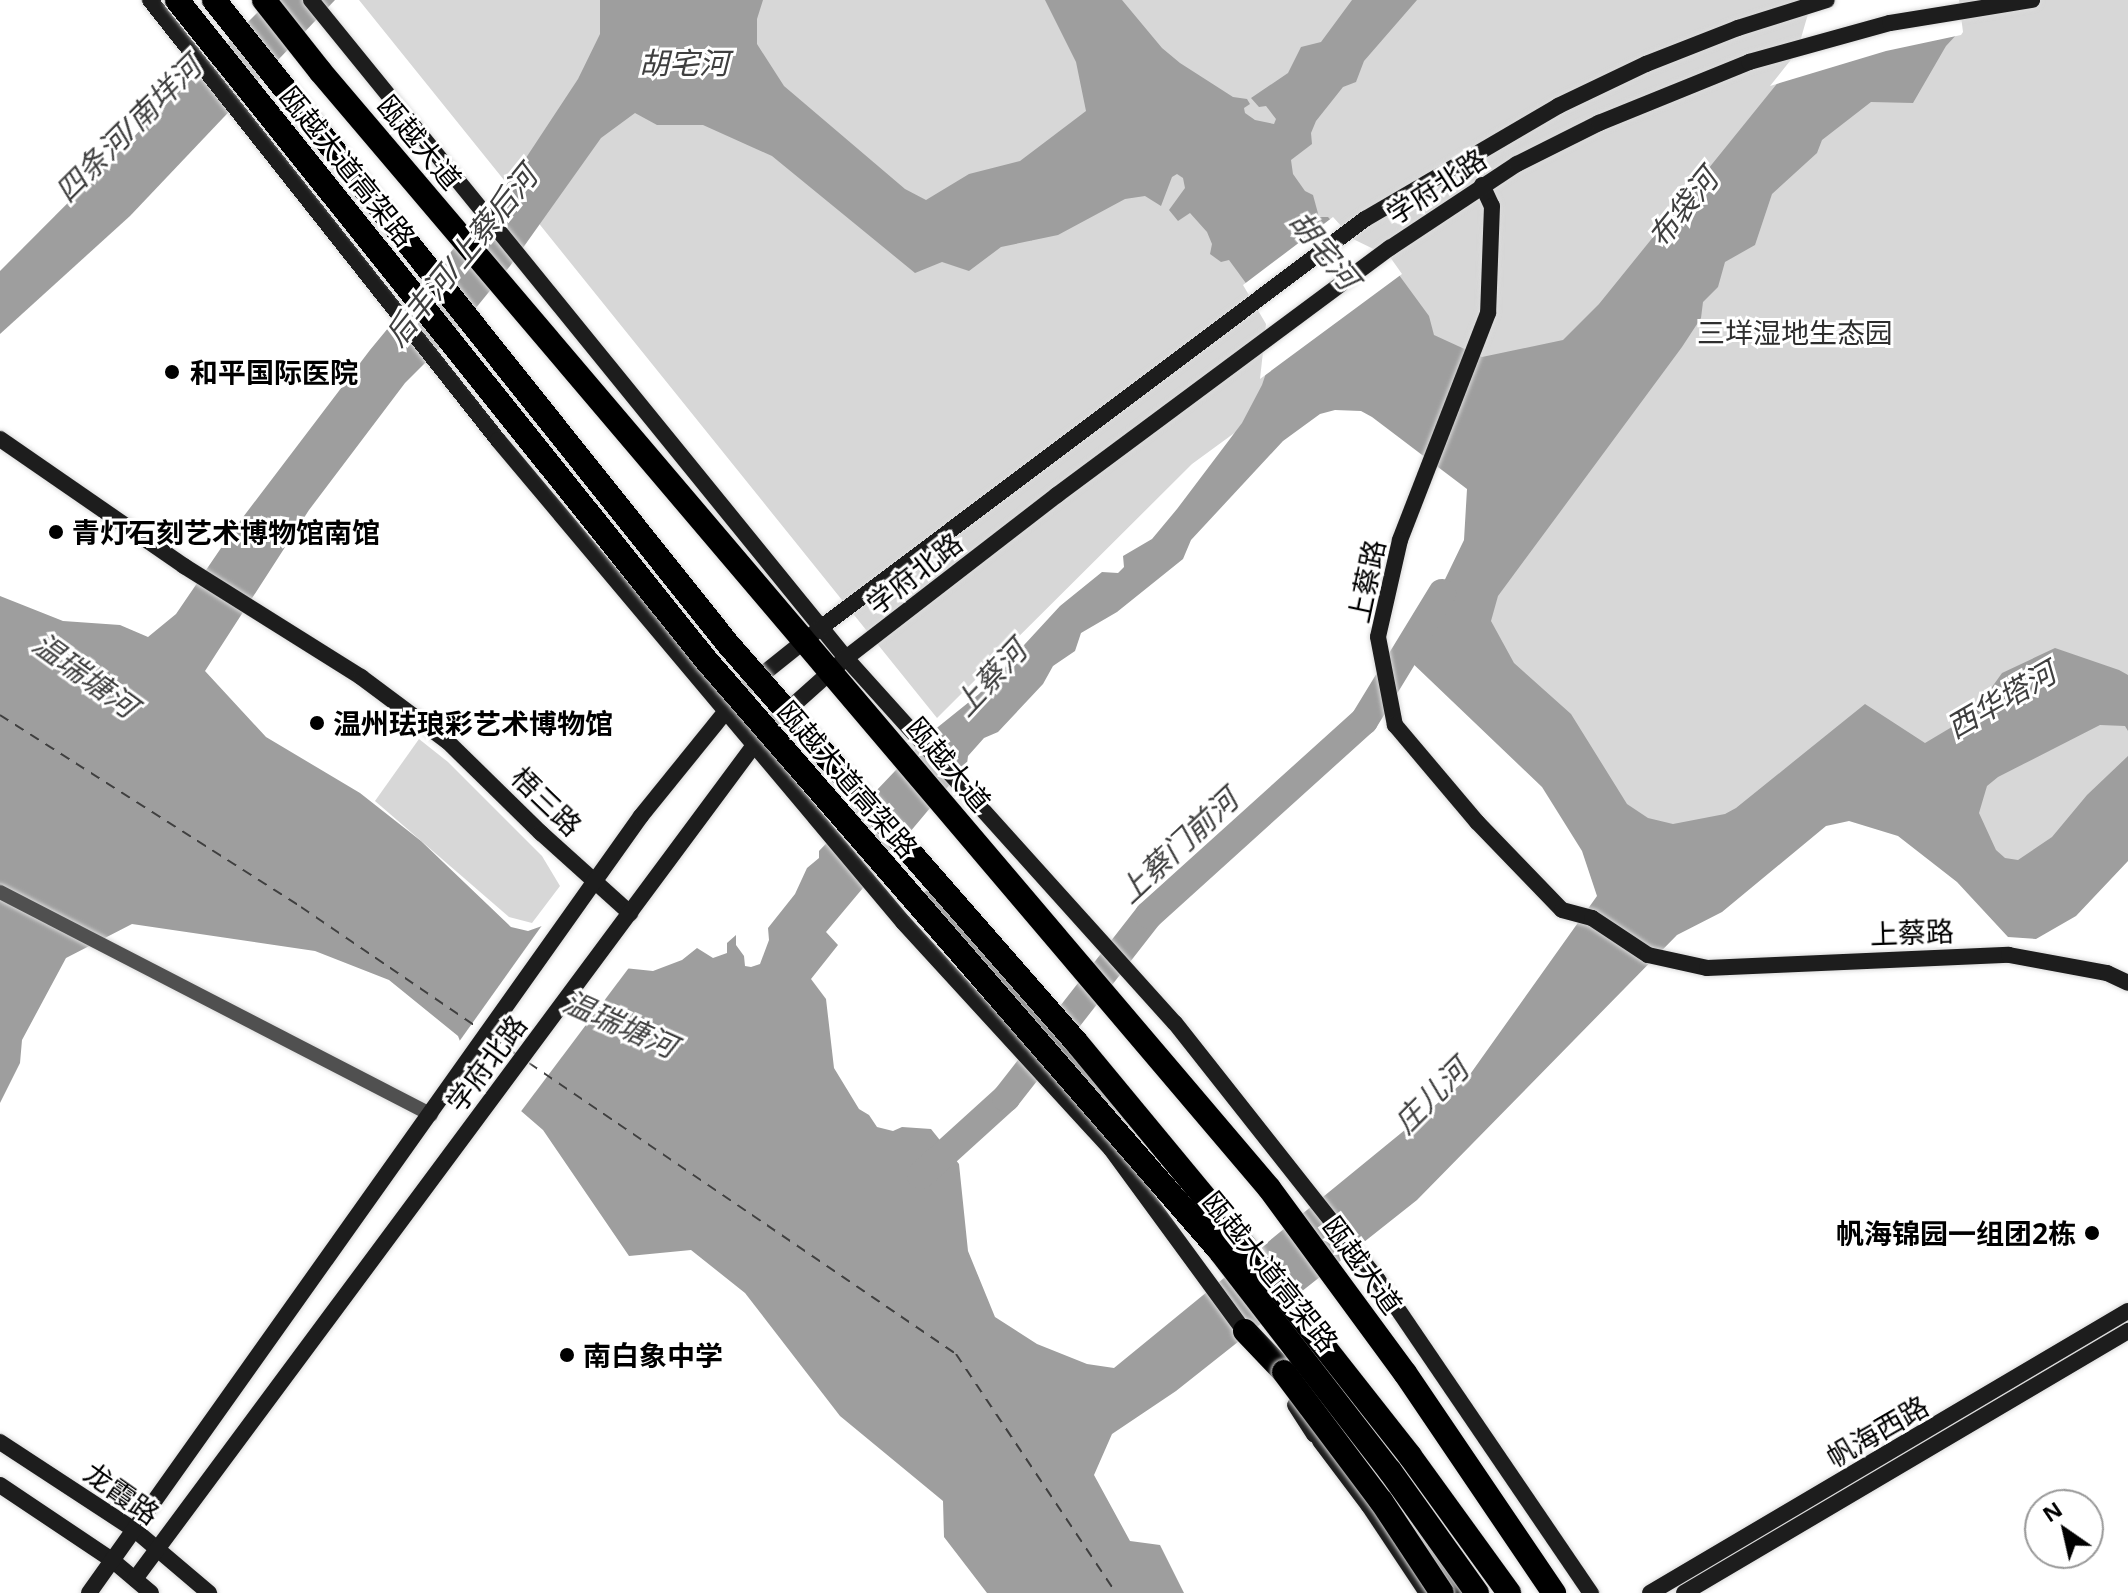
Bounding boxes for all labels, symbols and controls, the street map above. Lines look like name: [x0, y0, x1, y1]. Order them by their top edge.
water label: 胡宅河: [639, 45, 729, 81]
water label: 四条河/南垟河: [48, 49, 208, 209]
street label: 瓯越大道高架路: [273, 79, 423, 253]
street label: 瓯越大道: [371, 88, 469, 196]
street label: 学府北路: [1380, 141, 1492, 231]
water label: 后丰河/上蔡后河: [378, 159, 544, 353]
water label: 布袋河: [1641, 162, 1725, 254]
water label: 胡宅河: [1282, 204, 1366, 296]
park label: 三垟湿地生态园: [1697, 315, 1893, 349]
place label: 和平国际医院: [190, 355, 358, 389]
marker: 和平国际医院: [161, 361, 183, 383]
place label: 青灯石刻艺术博物馆南馆: [72, 515, 380, 549]
marker: 青灯石刻艺术博物馆南馆: [47, 523, 65, 541]
street label: 学府北路: [860, 525, 968, 621]
street label: 上蔡路: [1341, 536, 1391, 626]
water label: 温瑞塘河: [26, 625, 144, 725]
water label: 上蔡河: [946, 633, 1034, 723]
water label: 西华塔河: [1940, 654, 2062, 746]
street label: 瓯越大道高架路: [771, 694, 925, 864]
place label: 温州珐琅彩艺术博物馆: [333, 706, 613, 740]
street label: 瓯越大道: [900, 710, 998, 818]
marker: 温州珐琅彩艺术博物馆: [308, 714, 326, 732]
street label: 梧三路: [505, 760, 589, 842]
water label: 上蔡门前河: [1111, 782, 1245, 910]
street label: 上蔡路: [1869, 914, 1955, 950]
water label: 温瑞塘河: [558, 983, 682, 1065]
street label: 学府北路: [439, 1008, 533, 1118]
water label: 庄儿河: [1386, 1051, 1476, 1141]
street label: 瓯越大道高架路: [1196, 1184, 1346, 1358]
street label: 瓯越大道: [1316, 1210, 1410, 1320]
place label: 帆海锦园一组团2栋: [1836, 1216, 2076, 1250]
marker: 帆海锦园一组团2栋: [2083, 1224, 2101, 1242]
place label: 南白象中学: [583, 1338, 723, 1372]
marker: 南白象中学: [558, 1346, 576, 1364]
street label: 帆海西路: [1820, 1388, 1934, 1474]
street label: 龙霞路: [78, 1455, 166, 1531]
north arrow: [2024, 1489, 2104, 1569]
text: N: [2036, 1493, 2067, 1528]

